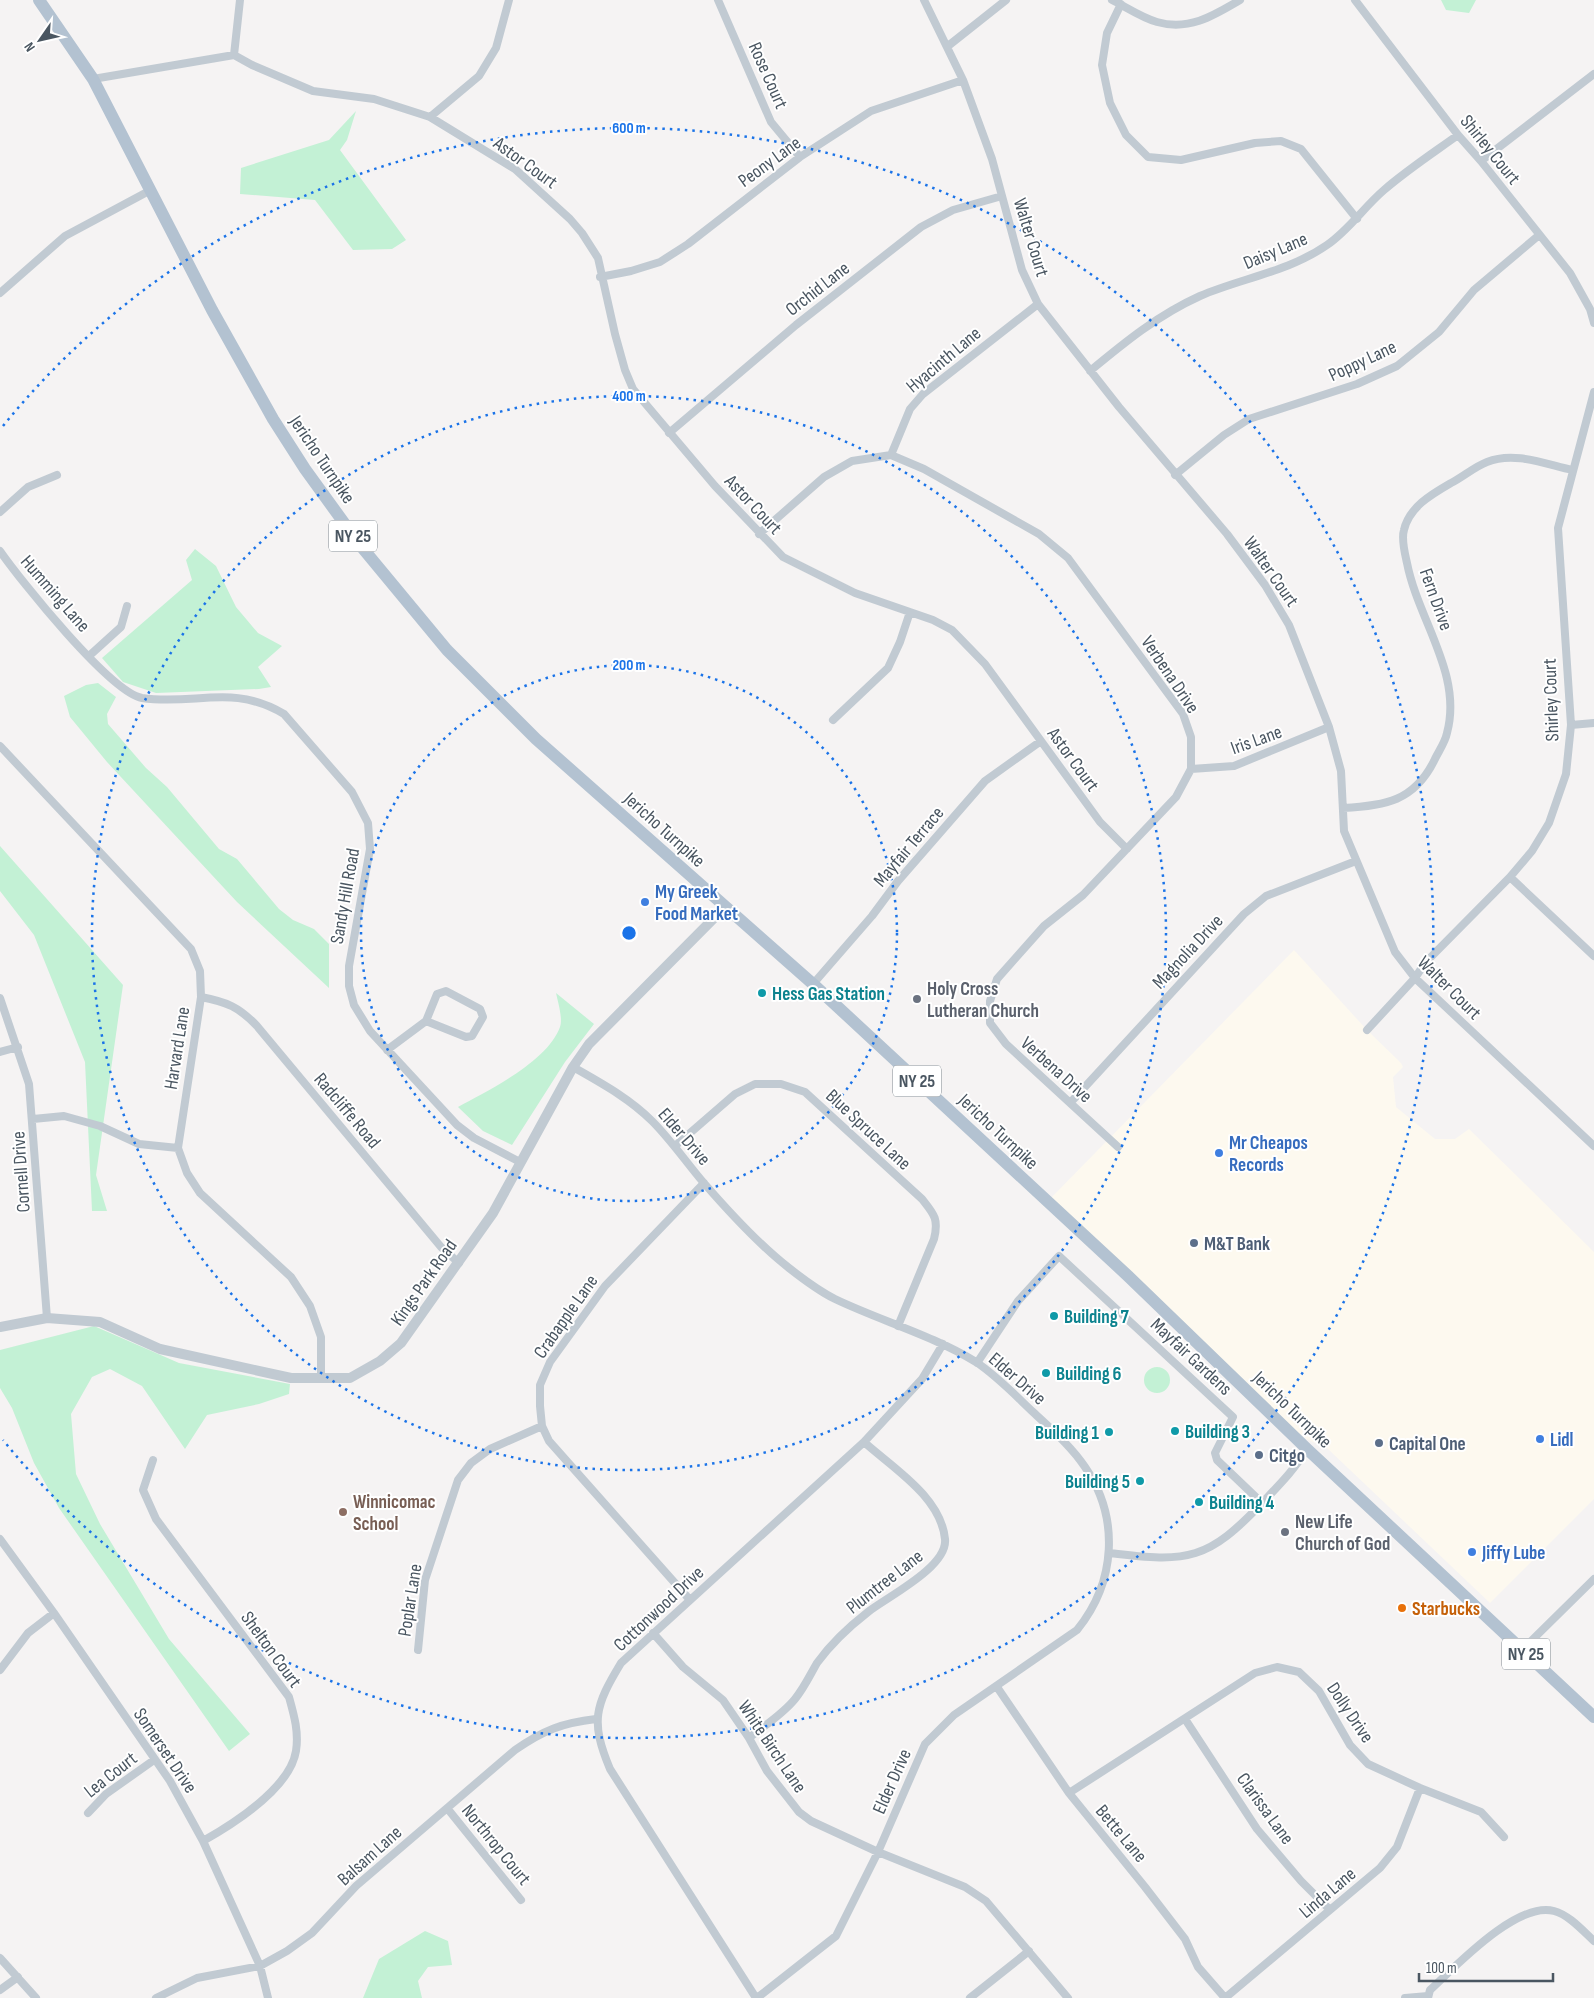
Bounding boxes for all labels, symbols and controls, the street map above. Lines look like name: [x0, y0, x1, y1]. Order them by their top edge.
north arrow: [15, 15, 65, 65]
text: N: [20, 39, 39, 55]
street label: Rose Court: [743, 39, 793, 113]
street label: Shirley Court: [1455, 110, 1525, 190]
text: 600 m: [612, 119, 646, 138]
street label: Astor Court: [488, 132, 562, 194]
street label: Peony Lane: [734, 132, 806, 193]
street label: Walter Court: [1008, 195, 1053, 280]
street label: Daisy Lane: [1240, 228, 1311, 275]
street label: Orchid Lane: [781, 257, 854, 321]
street label: Hyacinth Lane: [902, 322, 986, 398]
street label: Poppy Lane: [1325, 336, 1400, 387]
text: 400 m: [612, 387, 646, 406]
street label: Jericho Turnpike: [283, 411, 360, 508]
street label: Astor Court: [719, 470, 786, 540]
road number: NY 25: [329, 520, 377, 552]
street label: Walter Court: [1238, 532, 1303, 612]
street label: Humming Lane: [15, 551, 95, 637]
street label: Fern Drive: [1414, 565, 1457, 634]
street label: Verbena Drive: [1136, 632, 1204, 718]
text: 200 m: [612, 656, 646, 675]
street label: Shirley Court: [1539, 658, 1564, 742]
street label: Iris Lane: [1228, 721, 1285, 760]
street label: Astor Court: [1041, 723, 1104, 796]
street label: Jericho Turnpike: [618, 787, 709, 872]
street label: Mayfair Terrace: [869, 802, 949, 892]
street label: Sandy Hill Road: [326, 847, 365, 946]
place label: My Greek Food Market: [655, 881, 738, 926]
marker: My Greek Food Market: [639, 896, 651, 908]
street label: Magnolia Drive: [1148, 910, 1228, 994]
centre of rings: [620, 924, 638, 942]
street label: Walter Court: [1412, 951, 1486, 1025]
place label: Holy Cross Lutheran Church: [927, 978, 1039, 1023]
place label: Hess Gas Station: [772, 983, 885, 1006]
marker: Hess Gas Station: [756, 987, 768, 999]
marker: Holy Cross Lutheran Church: [911, 993, 923, 1005]
street label: Harvard Lane: [160, 1005, 195, 1091]
street label: Verbena Drive: [1016, 1032, 1096, 1108]
road number: NY 25: [893, 1066, 941, 1096]
street label: Radcliffe Road: [309, 1068, 385, 1153]
street label: Blue Spruce Lane: [821, 1085, 915, 1175]
street label: Jericho Turnpike: [952, 1089, 1043, 1175]
street label: Elder Drive: [653, 1104, 715, 1170]
street label: Cornell Drive: [7, 1130, 36, 1213]
place label: Mr Cheapos Records: [1229, 1132, 1308, 1177]
marker: Mr Cheapos Records: [1213, 1147, 1225, 1159]
place label: M&T Bank: [1204, 1233, 1270, 1256]
street label: Kings Park Road: [386, 1235, 462, 1331]
marker: M&T Bank: [1188, 1237, 1200, 1249]
street label: Crabapple Lane: [529, 1271, 603, 1363]
place label: Building 7: [1064, 1306, 1130, 1329]
marker: Building 7: [1048, 1310, 1060, 1322]
street label: Mayfair Gardens: [1145, 1314, 1237, 1401]
street label: Elder Drive: [984, 1348, 1050, 1410]
place label: Building 6: [1056, 1363, 1122, 1386]
street label: Jericho Turnpike: [1247, 1366, 1336, 1453]
marker: Building 6: [1040, 1367, 1052, 1379]
place label: Building 3: [1185, 1421, 1250, 1444]
place label: Building 1: [1035, 1422, 1100, 1445]
marker: Building 3: [1169, 1425, 1181, 1437]
marker: Building 1: [1103, 1426, 1115, 1438]
place label: Lidl: [1550, 1429, 1573, 1452]
place label: Capital One: [1389, 1433, 1466, 1456]
marker: Lidl: [1534, 1433, 1546, 1445]
marker: Capital One: [1373, 1437, 1385, 1449]
place label: Citgo: [1269, 1445, 1305, 1468]
marker: Citgo: [1253, 1449, 1265, 1461]
place label: Building 5: [1065, 1471, 1130, 1494]
marker: Building 5: [1134, 1475, 1146, 1487]
place label: Winnicomac School: [353, 1491, 436, 1536]
place label: Building 4: [1209, 1492, 1275, 1515]
marker: Building 4: [1193, 1496, 1205, 1508]
marker: Winnicomac School: [337, 1506, 349, 1518]
place label: New Life Church of God: [1295, 1511, 1390, 1556]
marker: New Life Church of God: [1279, 1526, 1291, 1538]
place label: Jiffy Lube: [1481, 1542, 1545, 1565]
street label: Plumtree Lane: [842, 1545, 928, 1619]
marker: Jiffy Lube: [1466, 1546, 1478, 1558]
street label: Poplar Lane: [393, 1562, 428, 1638]
street label: Cottonwood Drive: [609, 1562, 709, 1657]
place label: Starbucks: [1412, 1598, 1480, 1621]
marker: Starbucks: [1396, 1602, 1408, 1614]
street label: Shelton Court: [235, 1607, 306, 1693]
road number: NY 25: [1502, 1638, 1550, 1670]
street label: Dolly Drive: [1321, 1678, 1378, 1747]
street label: White Birch Lane: [732, 1696, 811, 1797]
street label: Somerset Drive: [128, 1704, 202, 1798]
street label: Elder Drive: [868, 1746, 917, 1818]
street label: Lea Court: [80, 1747, 142, 1803]
street label: Clarissa Lane: [1231, 1769, 1298, 1849]
street label: Northrop Court: [456, 1800, 536, 1890]
street label: Bette Lane: [1090, 1800, 1152, 1867]
street label: Balsam Lane: [333, 1821, 407, 1891]
street label: Linda Lane: [1295, 1863, 1361, 1924]
scale bar: [1419, 1950, 1553, 1982]
text: 100 m: [1426, 1959, 1457, 1978]

